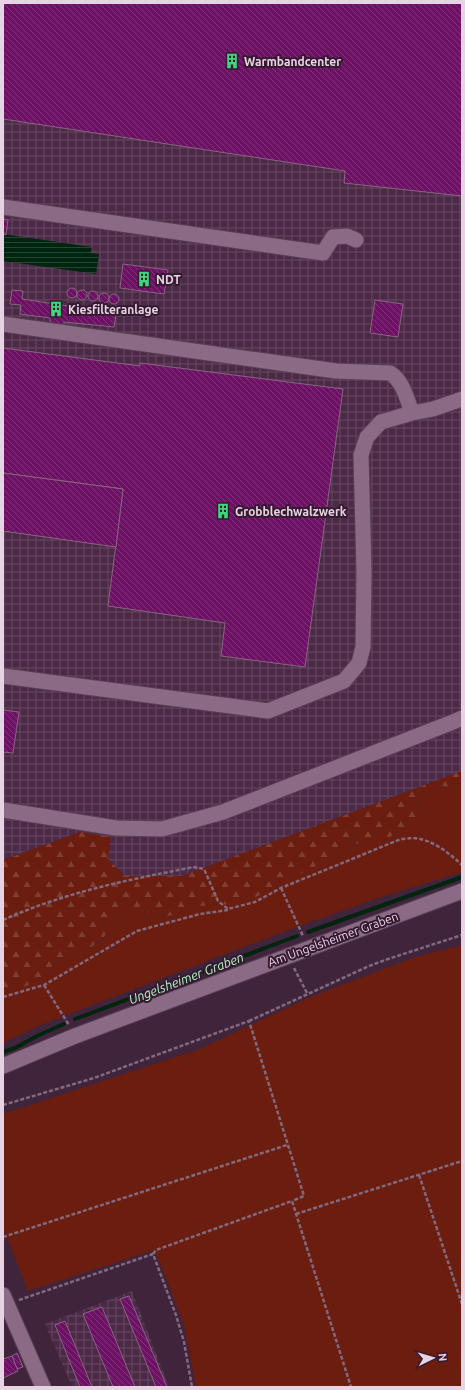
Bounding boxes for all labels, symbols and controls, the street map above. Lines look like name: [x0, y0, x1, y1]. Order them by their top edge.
building icon: Warmbandcenter: [223, 52, 241, 70]
place label: Warmbandcenter: [244, 55, 341, 68]
building icon: NDT: [135, 270, 153, 288]
place label: NDT: [156, 273, 181, 286]
building icon: Kiesfilteranlage: [47, 300, 65, 318]
place label: Kiesfilteranlage: [68, 303, 159, 316]
building icon: Grobblechwalzwerk: [214, 502, 232, 520]
place label: Grobblechwalzwerk: [235, 505, 347, 518]
street label: Am Ungelsheimer Graben: [266, 909, 400, 969]
water label: Ungelsheimer Graben: [126, 950, 246, 1006]
north arrow: [413, 1338, 453, 1378]
text: N: [437, 1353, 449, 1362]

